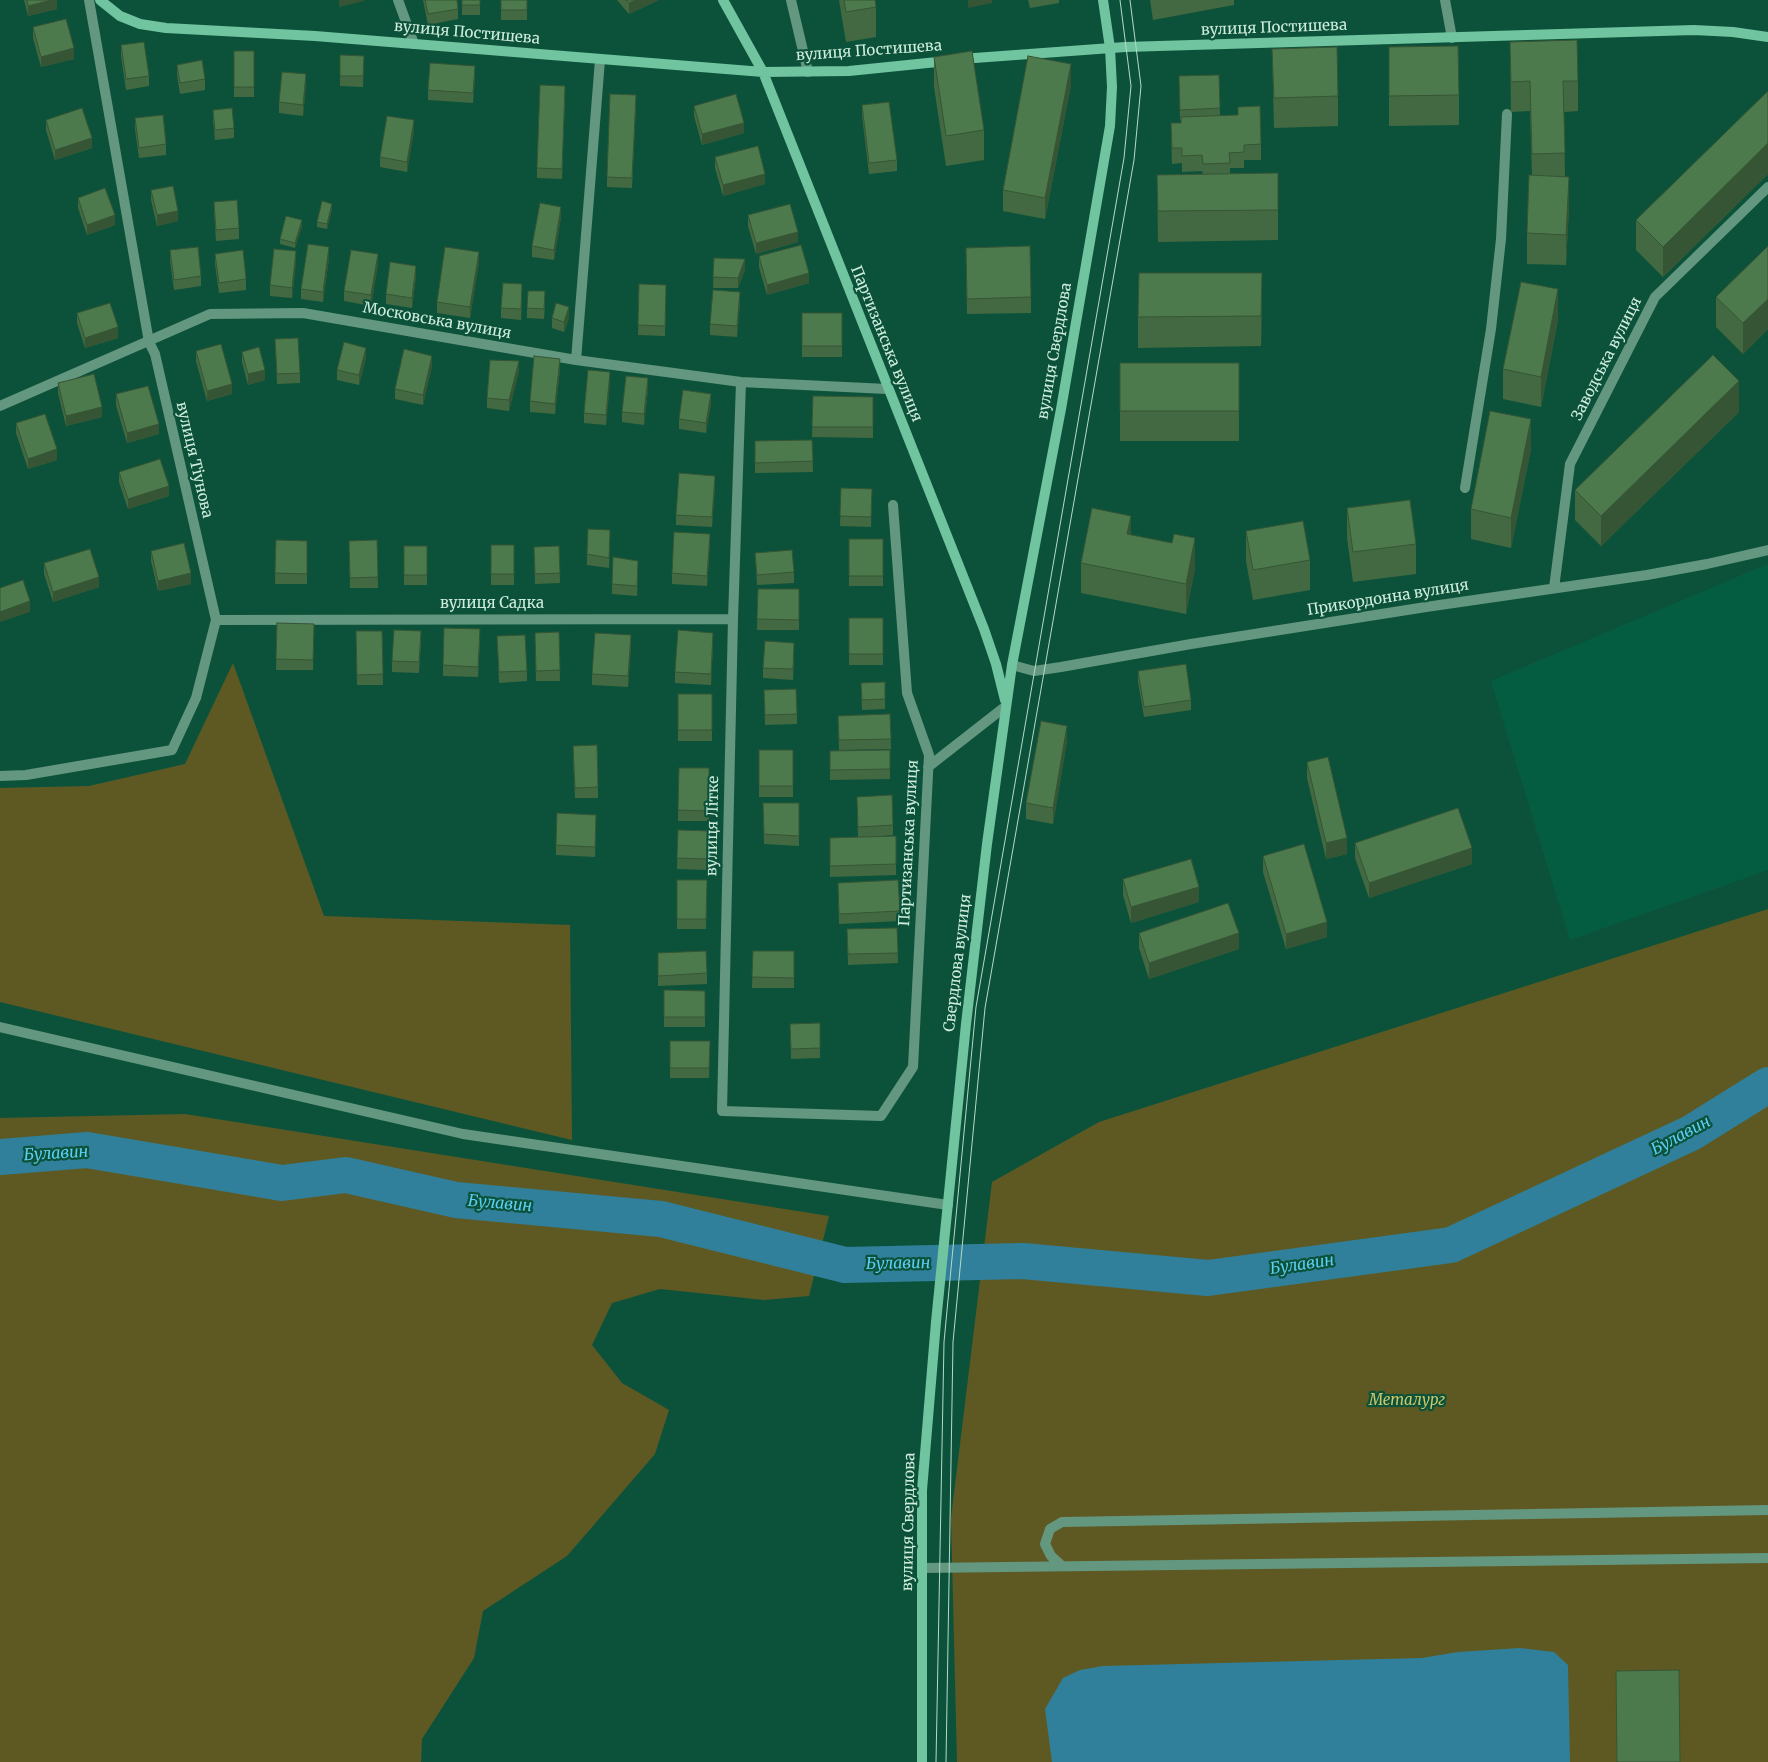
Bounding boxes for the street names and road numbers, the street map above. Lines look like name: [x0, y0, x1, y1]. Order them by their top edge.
street label: вулиця Постишева: [1201, 16, 1347, 40]
street label: вулиця Постишева: [393, 18, 541, 48]
street label: вулиця Постишева: [795, 37, 943, 65]
street label: Партизанська вулиця: [846, 263, 926, 425]
street label: вулиця Свердлова: [1034, 281, 1076, 421]
street label: Заводська вулиця: [1568, 294, 1646, 424]
street label: Московська вулиця: [361, 299, 513, 343]
street label: вулиця Тіунова: [172, 400, 216, 520]
street label: Прикордонна вулиця: [1306, 576, 1470, 620]
street label: вулиця Садка: [440, 595, 544, 613]
street label: Партизанська вулиця: [896, 759, 922, 927]
street label: вулиця Літке: [703, 776, 723, 876]
street label: Свердлова вулиця: [941, 893, 975, 1033]
street label: вулиця Свердлова: [899, 1453, 919, 1591]

